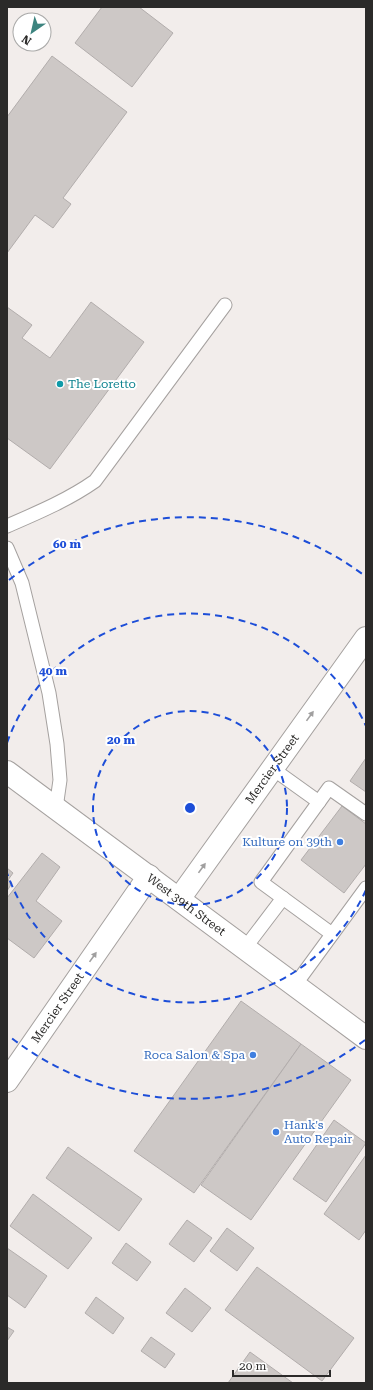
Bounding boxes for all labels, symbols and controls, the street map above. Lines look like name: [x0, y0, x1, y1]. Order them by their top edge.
north arrow: [12, 12, 52, 52]
text: N: [19, 32, 34, 48]
place label: The Loretto: [68, 377, 136, 391]
marker: The Loretto: [55, 379, 65, 389]
text: 60 m: [53, 537, 81, 551]
text: 40 m: [39, 664, 67, 678]
one-way arrow: [306, 711, 314, 722]
street label: Mercier Street: [243, 731, 302, 806]
text: 20 m: [107, 733, 135, 747]
centre of rings: [183, 801, 197, 815]
place label: Kulture on 39th: [242, 835, 332, 849]
marker: Kulture on 39th: [335, 837, 345, 847]
one-way arrow: [198, 862, 206, 873]
street label: West 39th Street: [144, 871, 229, 939]
one-way arrow: [89, 951, 97, 962]
street label: Mercier Street: [28, 970, 87, 1046]
place label: Roca Salon & Spa: [144, 1048, 245, 1062]
marker: Roca Salon & Spa: [248, 1050, 258, 1060]
place label: Hank's Auto Repair: [284, 1118, 352, 1146]
marker: Hank's Auto Repair: [271, 1127, 281, 1137]
scale bar: [233, 1352, 330, 1378]
text: 20 m: [239, 1359, 266, 1373]

